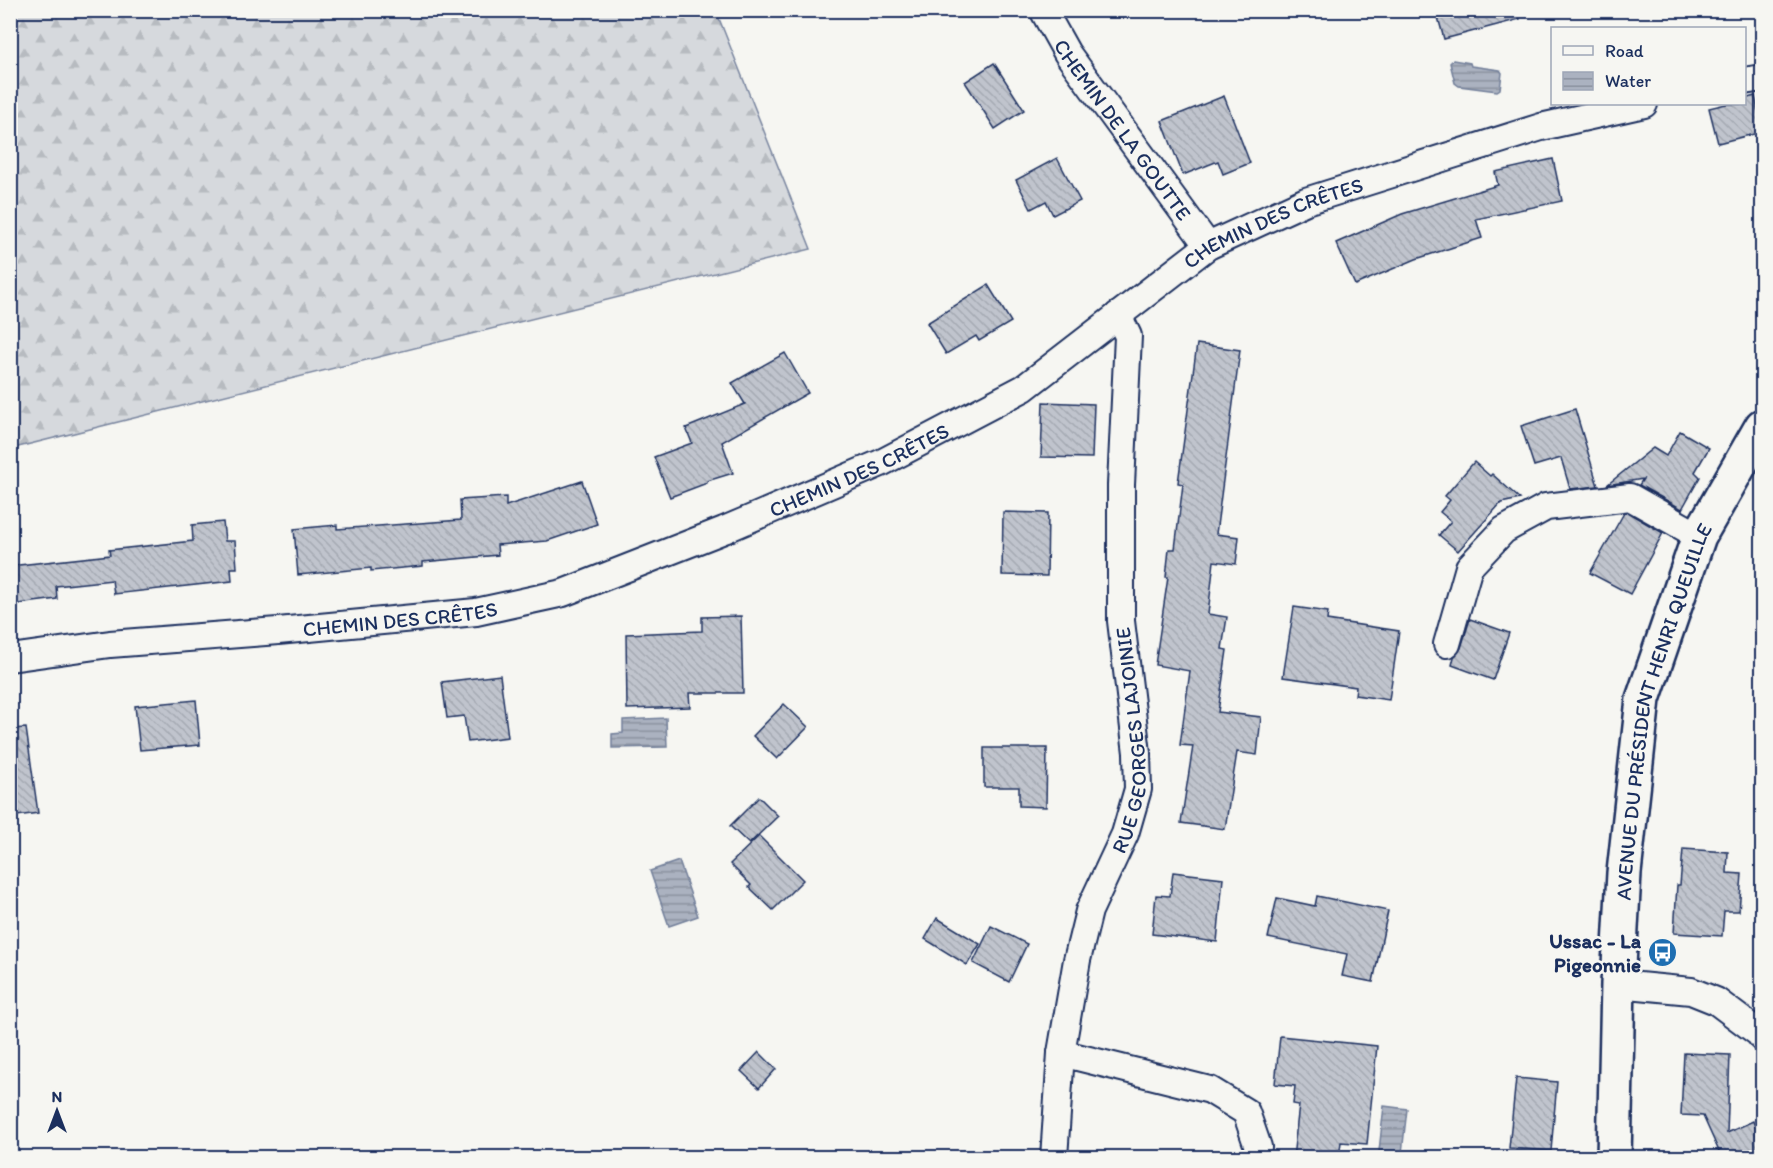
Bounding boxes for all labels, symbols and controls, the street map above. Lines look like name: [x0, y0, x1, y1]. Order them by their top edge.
legend: [1551, 27, 1746, 105]
street label: CHEMIN DE LA GOUTTE: [1049, 35, 1197, 225]
text: Road: [1605, 40, 1644, 62]
text: Water: [1605, 70, 1651, 92]
street label: CHEMIN DES CRÊTES: [1178, 171, 1366, 273]
street label: CHEMIN DES CRÊTES: [765, 417, 953, 522]
street label: AVENUE DU PRÉSIDENT HENRI QUEUILLE: [1610, 518, 1717, 901]
street label: CHEMIN DES CRÊTES: [302, 595, 499, 641]
street label: RUE GEORGES LAJOINIE: [1105, 626, 1151, 857]
place label: Ussac - La Pigeonnie: [1549, 928, 1642, 978]
bus stop icon: Ussac - La Pigeonnie: [1646, 936, 1678, 968]
north arrow: [27, 1081, 87, 1141]
text: N: [52, 1087, 62, 1106]

